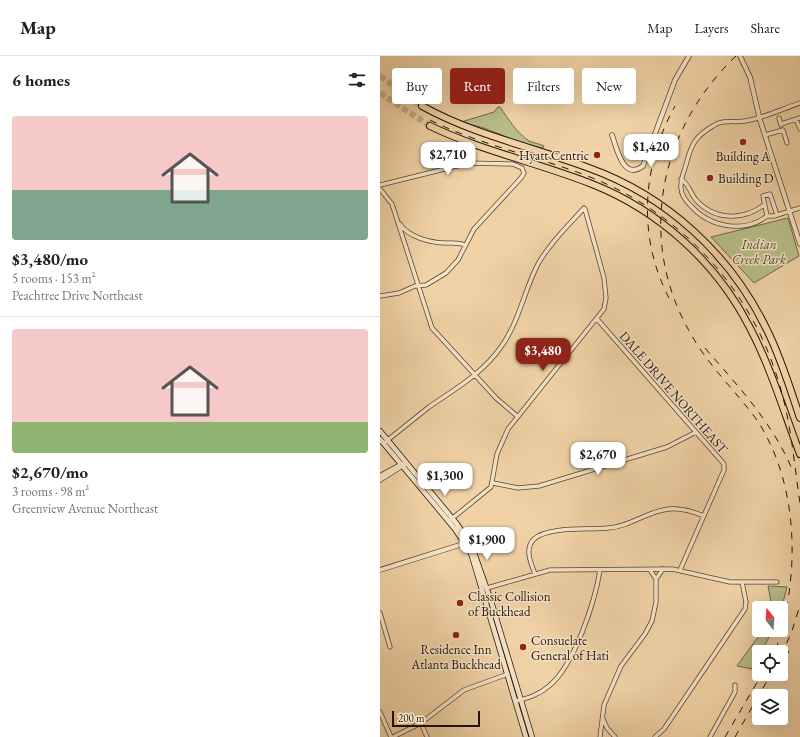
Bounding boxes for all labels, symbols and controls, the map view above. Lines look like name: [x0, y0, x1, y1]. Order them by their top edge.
text: Map: [20, 15, 56, 40]
text: Map: [647, 19, 672, 37]
text: Layers: [694, 19, 729, 37]
text: Share: [751, 19, 780, 37]
chip: Buy: [392, 68, 442, 104]
chip: Rent: [450, 68, 505, 104]
chip: Filters: [513, 68, 574, 104]
chip: New: [582, 68, 636, 104]
text: 6 homes: [12, 69, 70, 91]
icon: filters: [346, 69, 368, 91]
pin: $1,420: [618, 134, 684, 168]
marker: Building A: [738, 137, 748, 147]
text: $1,420: [633, 138, 669, 155]
icon: home: [154, 142, 226, 214]
pin: $2,710: [415, 142, 481, 176]
text: $2,710: [430, 146, 466, 163]
place label: Hyatt Centric: [519, 147, 589, 164]
place label: Building A: [716, 148, 771, 165]
marker: Hyatt Centric: [592, 150, 602, 160]
place label: Building D: [718, 170, 774, 187]
marker: Building D: [705, 173, 715, 183]
park label: Indian Creek Park: [732, 236, 786, 268]
text: $3,480/mo: [12, 248, 88, 270]
text: 5 rooms · 153 m²: [12, 270, 96, 287]
text: Peachtree Drive Northeast: [12, 287, 143, 304]
street label: DALE DRIVE NORTHEAST: [616, 328, 732, 457]
pin: $3,480: [510, 338, 576, 372]
text: $3,480: [525, 342, 561, 359]
icon: home: [154, 355, 226, 427]
pin: $2,670: [565, 442, 631, 476]
text: $2,670: [580, 446, 616, 463]
text: $2,670/mo: [12, 461, 88, 483]
pin: $1,300: [412, 463, 478, 497]
text: $1,300: [427, 467, 463, 484]
text: 3 rooms · 98 m²: [12, 483, 89, 500]
text: Greenview Avenue Northeast: [12, 500, 158, 517]
pin: $1,900: [454, 527, 520, 561]
text: $1,900: [469, 531, 505, 548]
place label: Classic Collision of Buckhead: [468, 588, 551, 620]
marker: Classic Collision of Buckhead: [455, 598, 465, 608]
north arrow: [752, 601, 788, 637]
map controls: [752, 601, 788, 725]
marker: Residence Inn Atlanta Buckhead: [451, 630, 461, 640]
place label: Consuelate General of Hati: [531, 632, 609, 664]
place label: Residence Inn Atlanta Buckhead: [410, 641, 501, 673]
marker: Consuelate General of Hati: [518, 642, 528, 652]
button: locate: [752, 645, 788, 681]
button: layers: [752, 689, 788, 725]
scale bar: [392, 709, 480, 728]
text: 200 m: [398, 711, 425, 725]

